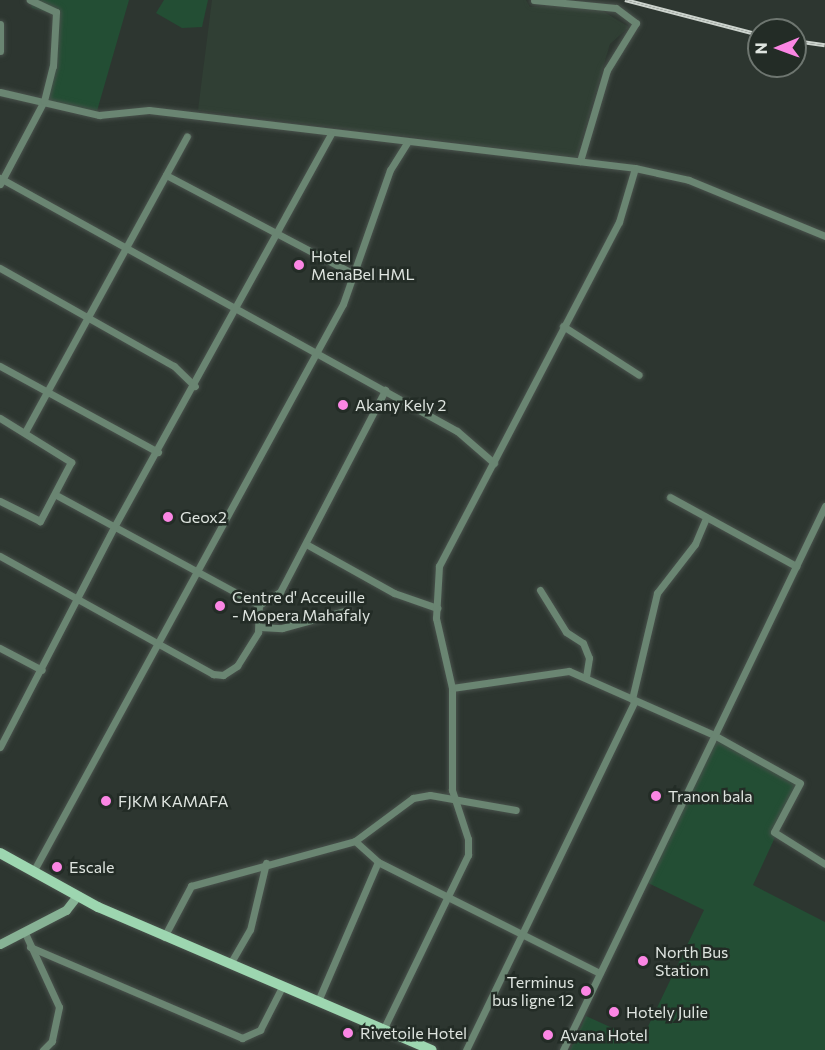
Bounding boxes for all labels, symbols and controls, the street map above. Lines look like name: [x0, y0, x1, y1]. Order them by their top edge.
north arrow: [747, 18, 807, 78]
text: N: [751, 42, 770, 54]
place label: Hotel MenaBel HML: [311, 246, 415, 284]
marker: Hotel MenaBel HML: [292, 258, 306, 272]
place label: Akany Kely 2: [355, 395, 446, 415]
marker: Akany Kely 2: [336, 398, 350, 412]
place label: Geox2: [180, 507, 227, 527]
marker: Geox2: [161, 510, 175, 524]
place label: Centre d' Acceuille - Mopera Mahafaly: [232, 587, 370, 625]
marker: Centre d' Acceuille - Mopera Mahafaly: [213, 599, 227, 613]
place label: Tranon bala: [668, 786, 753, 806]
marker: Tranon bala: [649, 789, 663, 803]
place label: FJKM KAMAFA: [118, 791, 229, 811]
marker: FJKM KAMAFA: [99, 794, 113, 808]
place label: Escale: [69, 857, 115, 877]
marker: Escale: [50, 860, 64, 874]
place label: North Bus Station: [655, 942, 728, 980]
marker: North Bus Station: [636, 954, 650, 968]
place label: Terminus bus ligne 12: [492, 972, 574, 1010]
marker: Terminus bus ligne 12: [579, 984, 593, 998]
place label: Hotely Julie: [626, 1002, 708, 1022]
marker: Hotely Julie: [607, 1005, 621, 1019]
place label: Rivetoile Hotel: [360, 1023, 467, 1043]
place label: Avana Hotel: [560, 1025, 648, 1045]
marker: Rivetoile Hotel: [341, 1026, 355, 1040]
marker: Avana Hotel: [541, 1028, 555, 1042]

